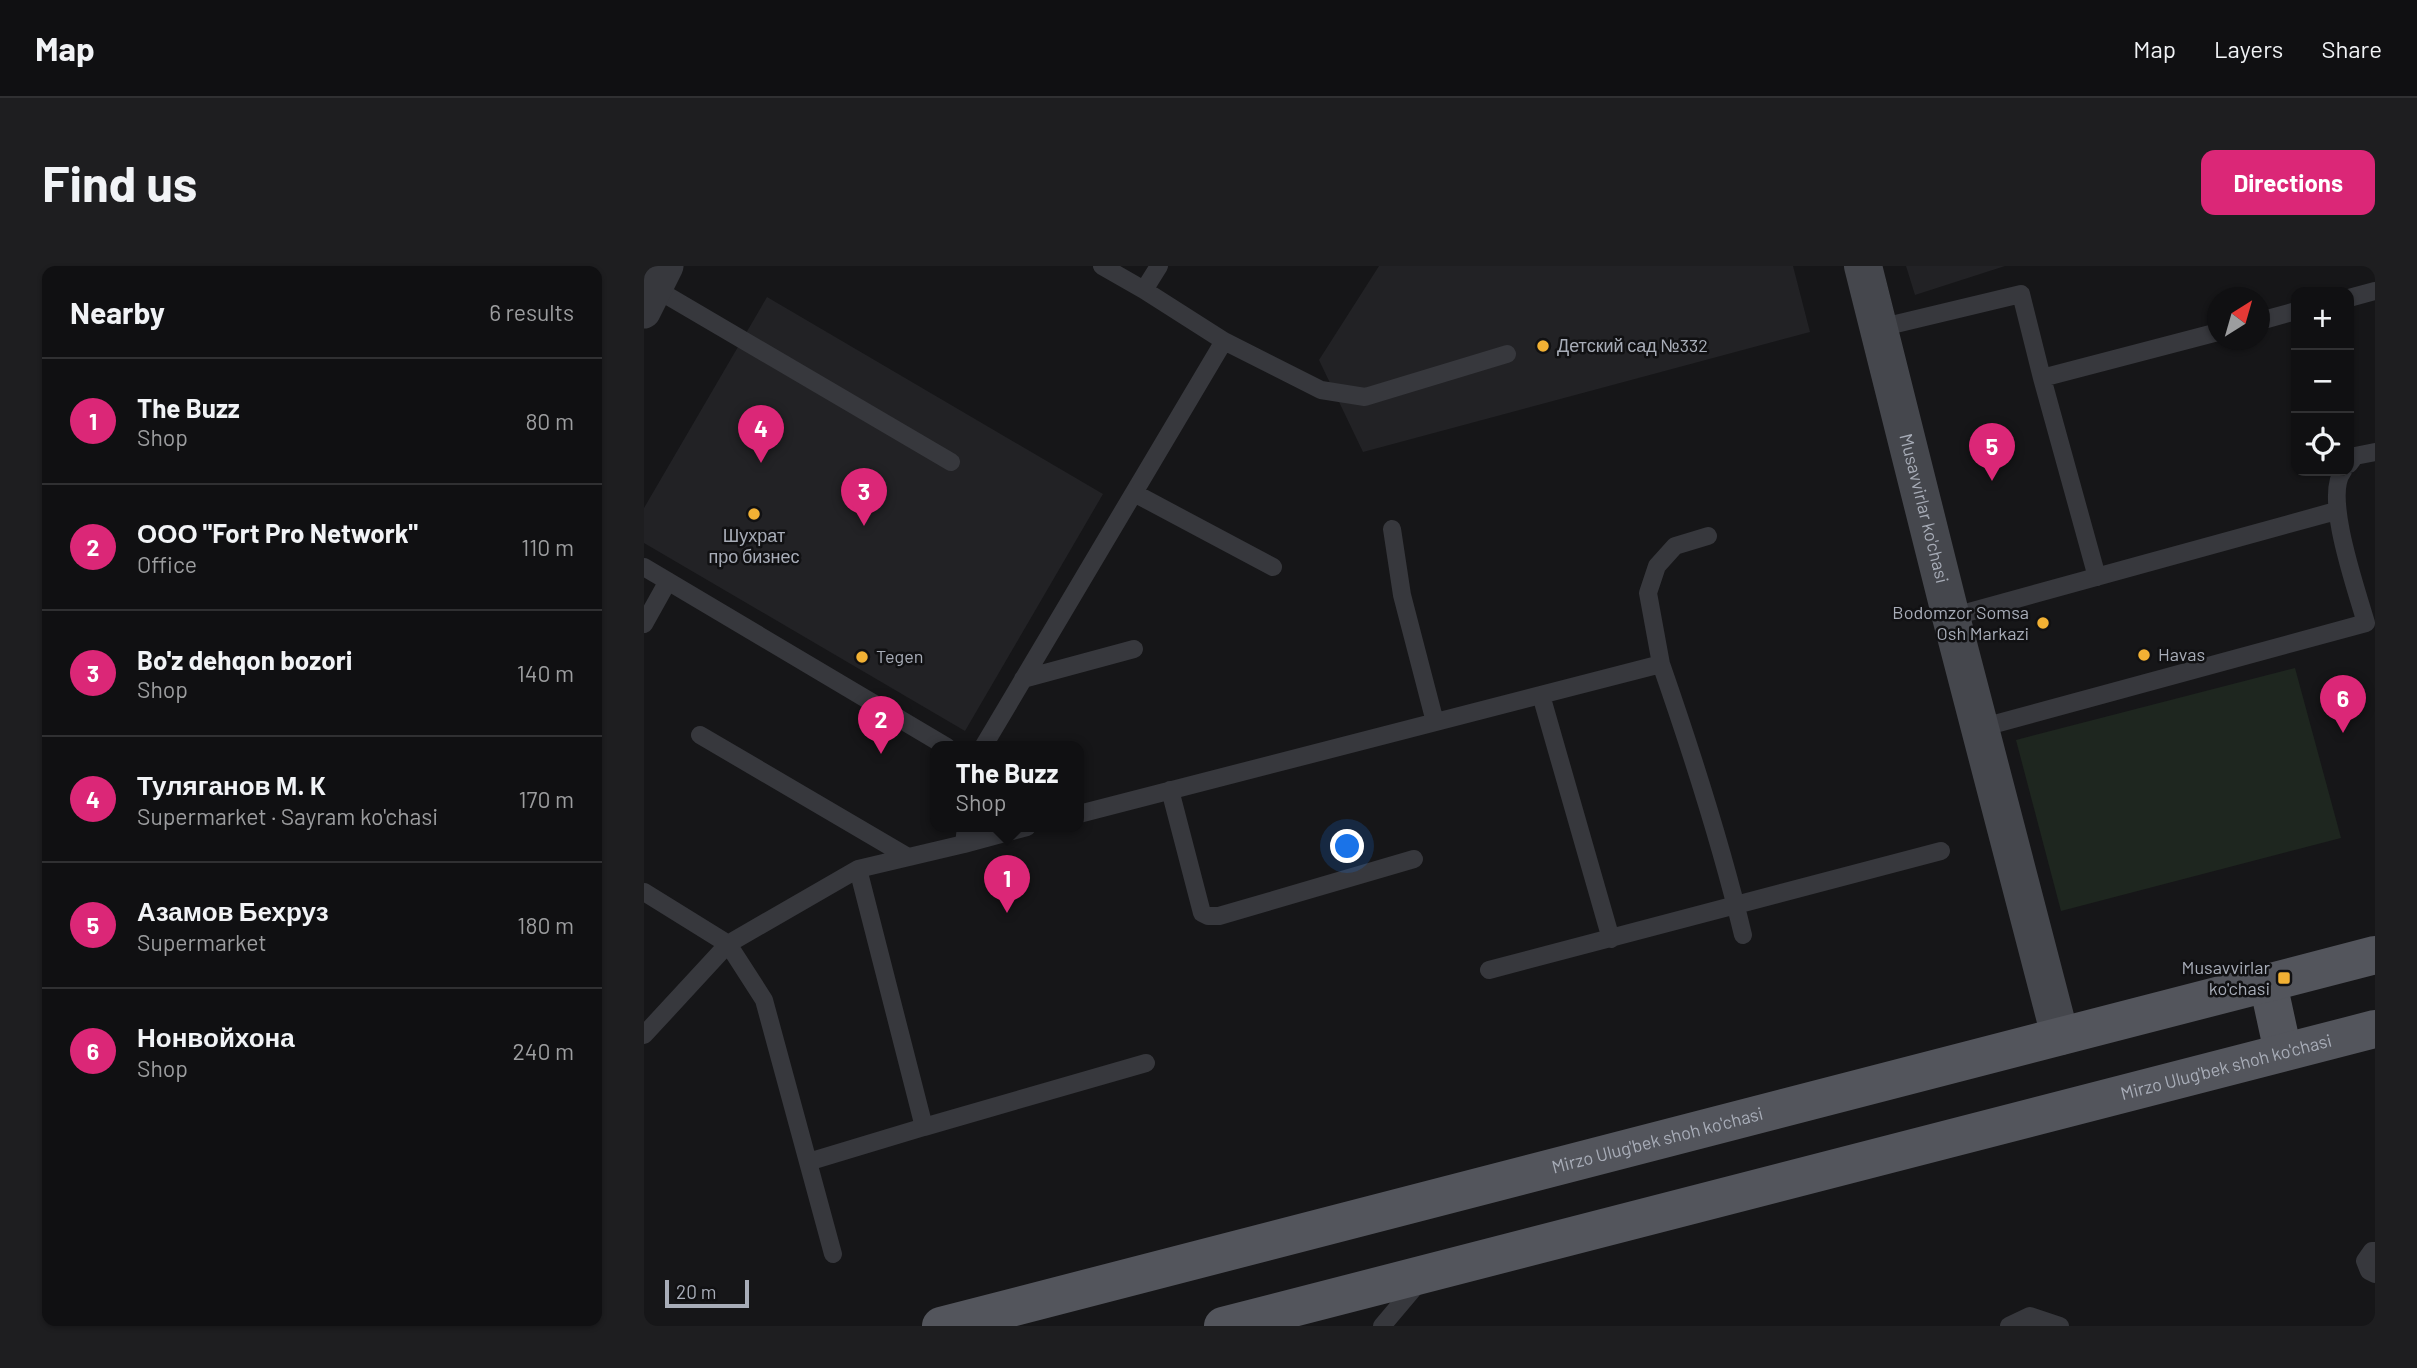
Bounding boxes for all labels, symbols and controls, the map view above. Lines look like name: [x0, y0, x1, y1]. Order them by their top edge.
text: Map: [35, 28, 95, 68]
text: Map: [2133, 34, 2176, 63]
text: Layers: [2214, 34, 2283, 63]
text: Share: [2321, 34, 2382, 63]
button: Directions: [2201, 150, 2375, 215]
text: Find us: [42, 153, 197, 212]
north arrow: [2207, 287, 2270, 350]
map controls: [2291, 287, 2354, 476]
button: +: [2291, 287, 2354, 350]
text: Nearby: [70, 294, 165, 330]
text: 6 results: [489, 298, 574, 326]
place label: Детский сад №332: [1557, 334, 1708, 356]
marker: Детский сад №332: [1535, 338, 1551, 354]
button: −: [2291, 350, 2354, 413]
text: The Buzz: [137, 392, 240, 423]
pin: 4: [738, 405, 784, 463]
text: 1: [89, 407, 97, 435]
text: 80 m: [525, 407, 574, 435]
button: locate: [2291, 413, 2354, 476]
text: Shop: [137, 423, 188, 451]
pin: 5: [1969, 423, 2015, 481]
street label: Musavvirlar ko'chasi: [1895, 431, 1954, 585]
pin: 3: [841, 468, 887, 526]
marker: Шухрат про бизнес: [746, 506, 762, 522]
text: ООО "Fort Pro Network": [137, 517, 418, 548]
place label: Шухрат про бизнес: [709, 524, 799, 567]
text: 2: [87, 533, 99, 561]
text: 110 m: [521, 533, 574, 561]
text: Office: [137, 550, 197, 578]
place label: Bodomzor Somsa Osh Markazi: [1892, 601, 2029, 644]
marker: Bodomzor Somsa Osh Markazi: [2035, 615, 2051, 631]
place label: Havas: [2158, 643, 2205, 665]
text: Bo'z dehqon bozori: [137, 644, 352, 675]
place label: Tegen: [876, 645, 924, 667]
marker: Havas: [2136, 647, 2152, 663]
marker: Tegen: [854, 649, 870, 665]
text: 3: [87, 659, 99, 687]
text: 140 m: [517, 659, 574, 687]
text: Shop: [137, 675, 188, 703]
pin: 6: [2320, 675, 2366, 733]
pin: 2: [858, 696, 904, 754]
popup: [930, 741, 1084, 832]
text: The Buzz: [956, 757, 1058, 788]
text: Туляганов М. К: [137, 769, 326, 800]
text: 4: [86, 785, 100, 813]
text: 170 m: [518, 785, 574, 813]
text: Shop: [956, 788, 1007, 816]
text: Supermarket · Sayram ko'chasi: [137, 802, 438, 830]
your location: [1330, 829, 1364, 863]
pin: 1: [984, 855, 1030, 913]
text: Азамов Бехруз: [137, 895, 329, 926]
text: 5: [87, 911, 99, 939]
text: 180 m: [517, 911, 574, 939]
text: Supermarket: [137, 928, 267, 956]
place label: Musavvirlar ko'chasi: [2182, 956, 2270, 999]
marker: Musavvirlar ko'chasi: [2276, 970, 2292, 986]
text: Нонвойхона: [137, 1021, 295, 1052]
street label: Mirzo Ulug'bek shoh ko'chasi: [2118, 1029, 2334, 1104]
text: 6: [87, 1037, 99, 1065]
text: 240 m: [512, 1037, 574, 1065]
text: Shop: [137, 1054, 188, 1082]
street label: Mirzo Ulug'bek shoh ko'chasi: [1549, 1102, 1765, 1178]
scale bar: [665, 1277, 749, 1309]
text: 20 m: [676, 1280, 716, 1303]

